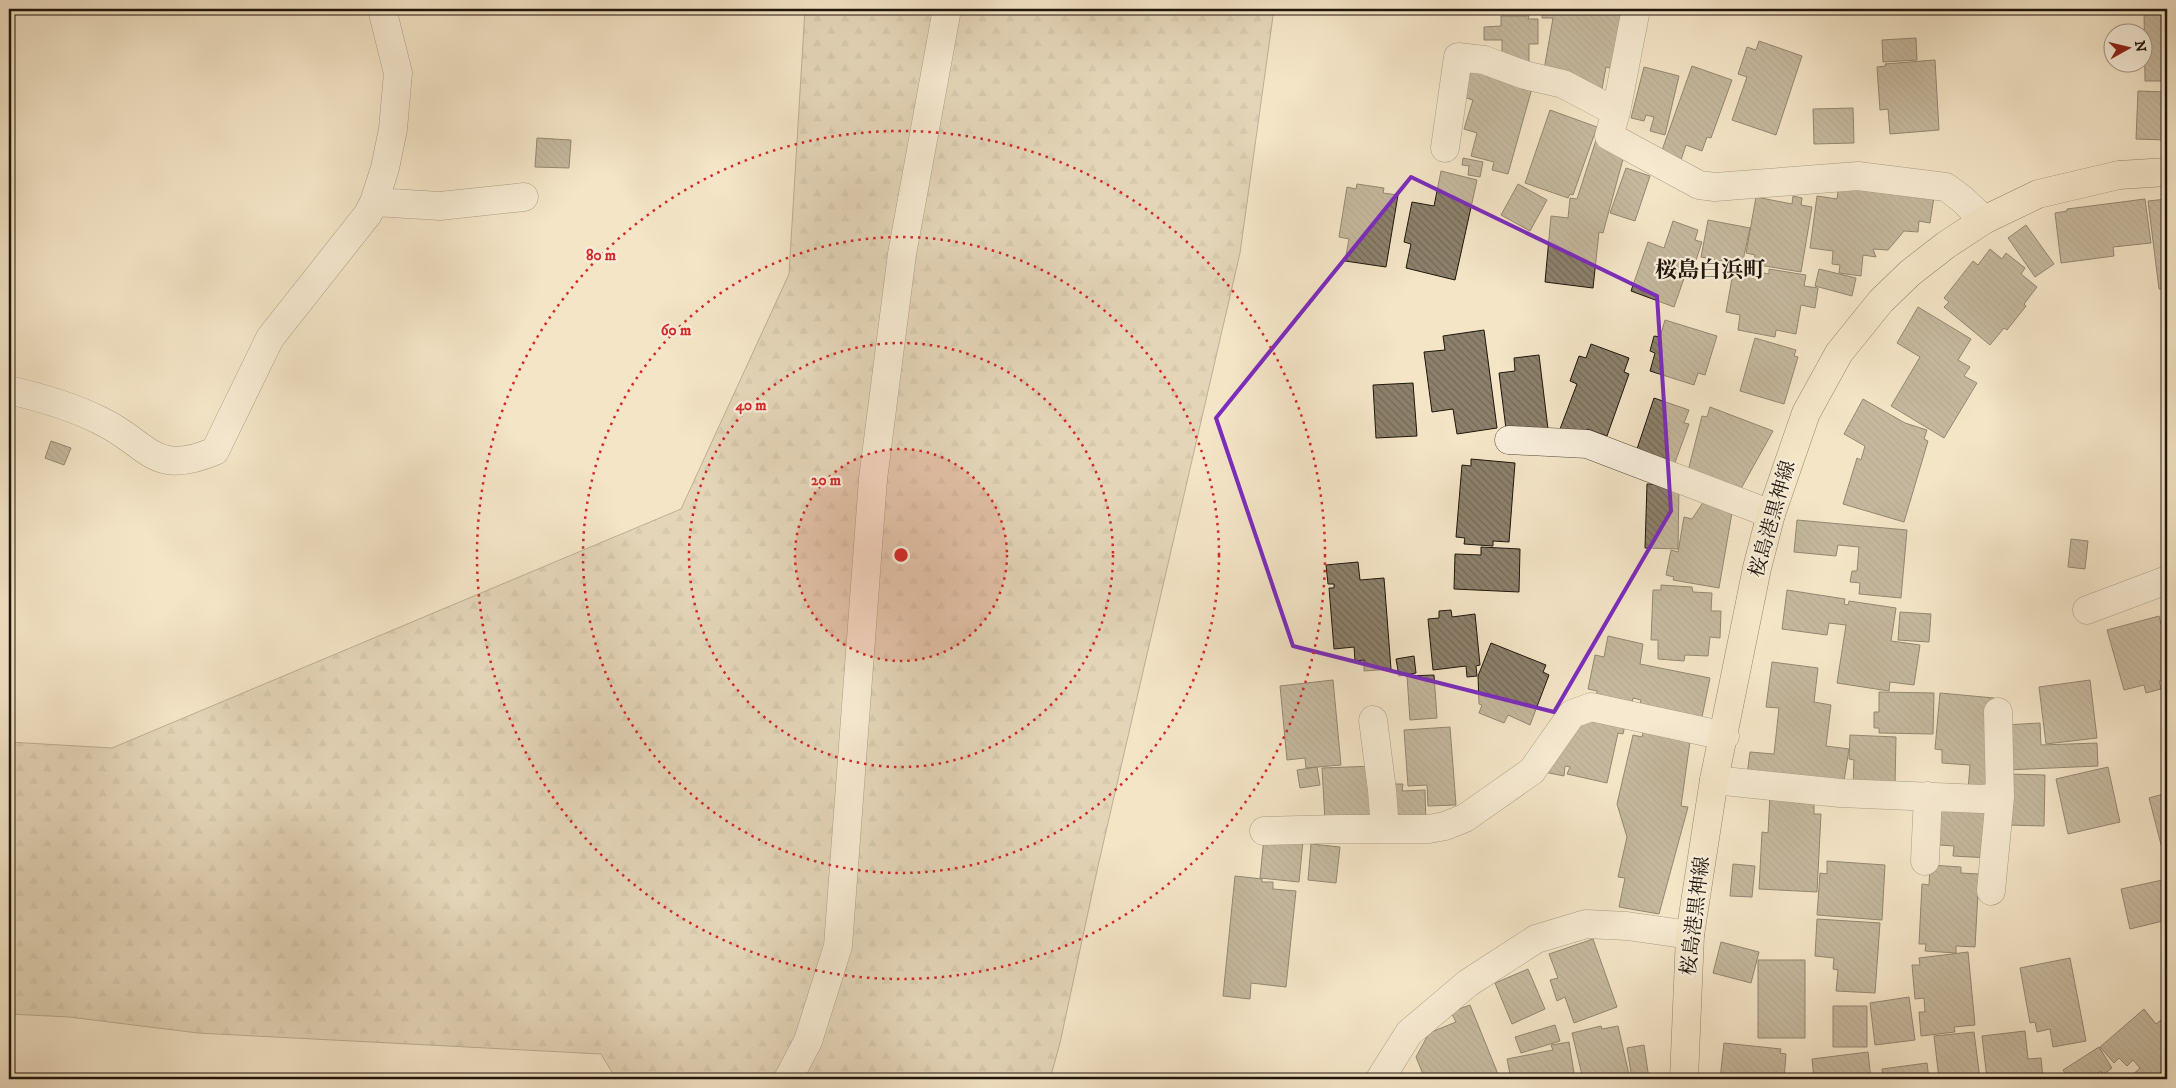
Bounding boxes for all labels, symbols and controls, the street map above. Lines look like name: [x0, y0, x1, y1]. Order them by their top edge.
north arrow: [2104, 22, 2154, 72]
text: N: [2130, 39, 2150, 54]
text: 80 m: [586, 246, 617, 265]
district label: 桜島白浜町: [1655, 257, 1765, 284]
text: 60 m: [661, 321, 692, 340]
text: 40 m: [734, 396, 767, 415]
street label: 桜島港黒神線: [1744, 458, 1802, 580]
text: 20 m: [811, 471, 842, 490]
centre of rings: [892, 546, 910, 564]
street label: 桜島港黒神線: [1676, 855, 1716, 977]

